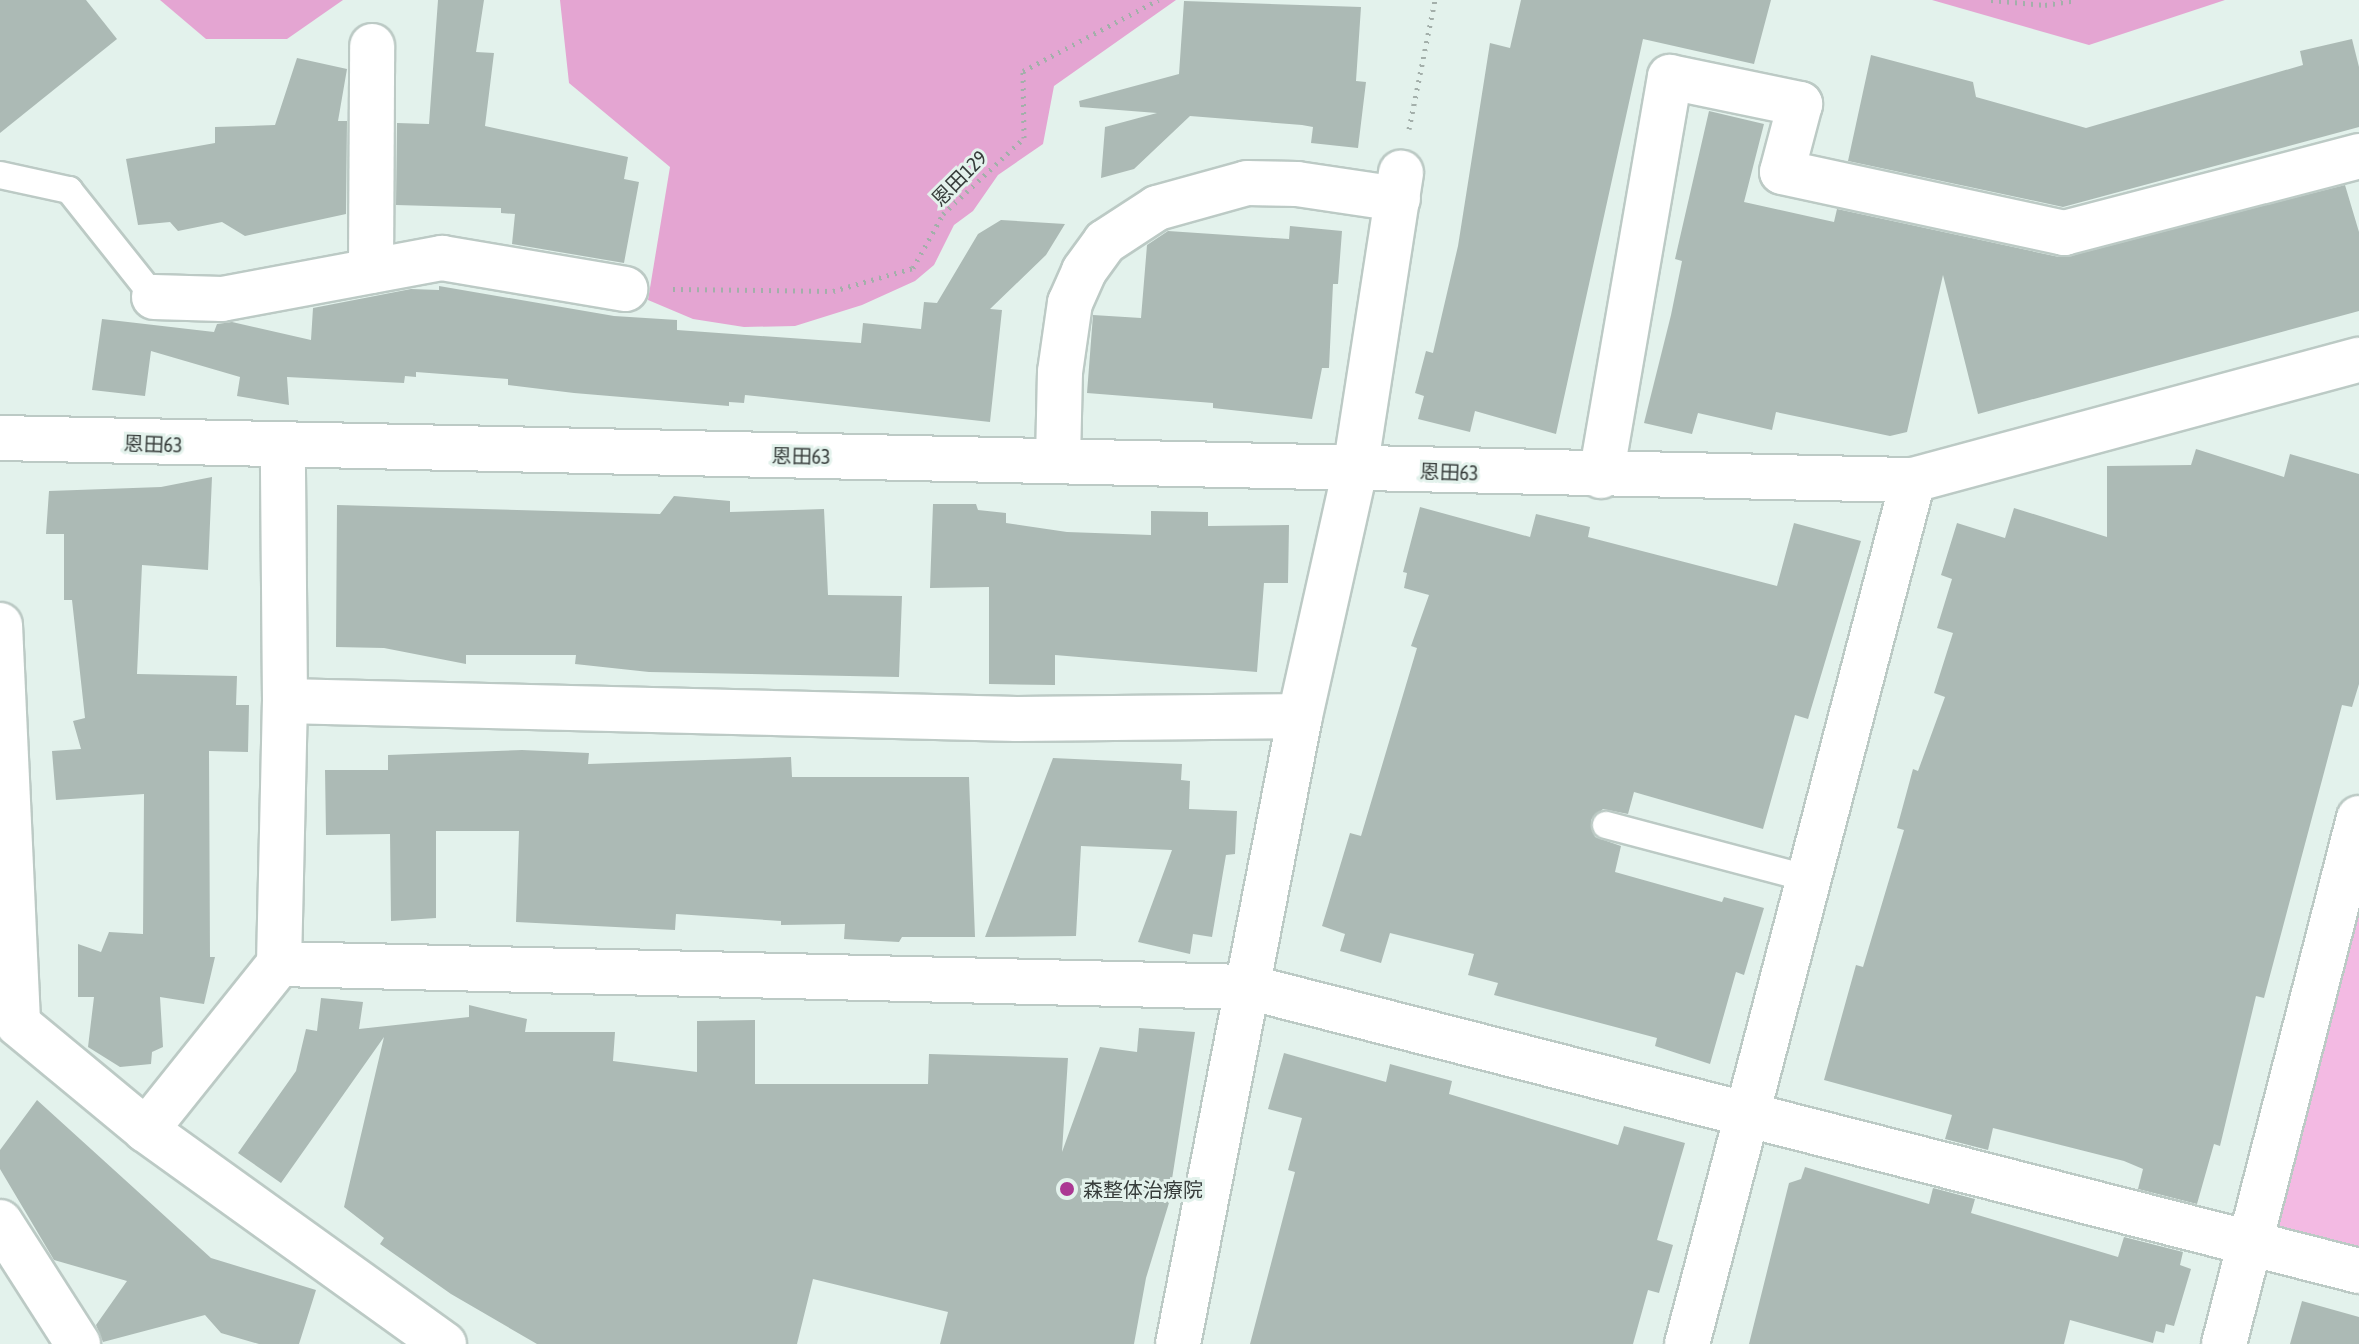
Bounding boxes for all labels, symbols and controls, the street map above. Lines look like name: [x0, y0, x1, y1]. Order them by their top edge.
street label: 恩田129: [926, 145, 992, 211]
street label: 恩田63: [123, 431, 183, 457]
street label: 恩田63: [771, 443, 831, 469]
street label: 恩田63: [1419, 459, 1479, 485]
place label: 森整体治療院: [1083, 1177, 1203, 1201]
marker: 森整体治療院: [1058, 1180, 1076, 1198]

